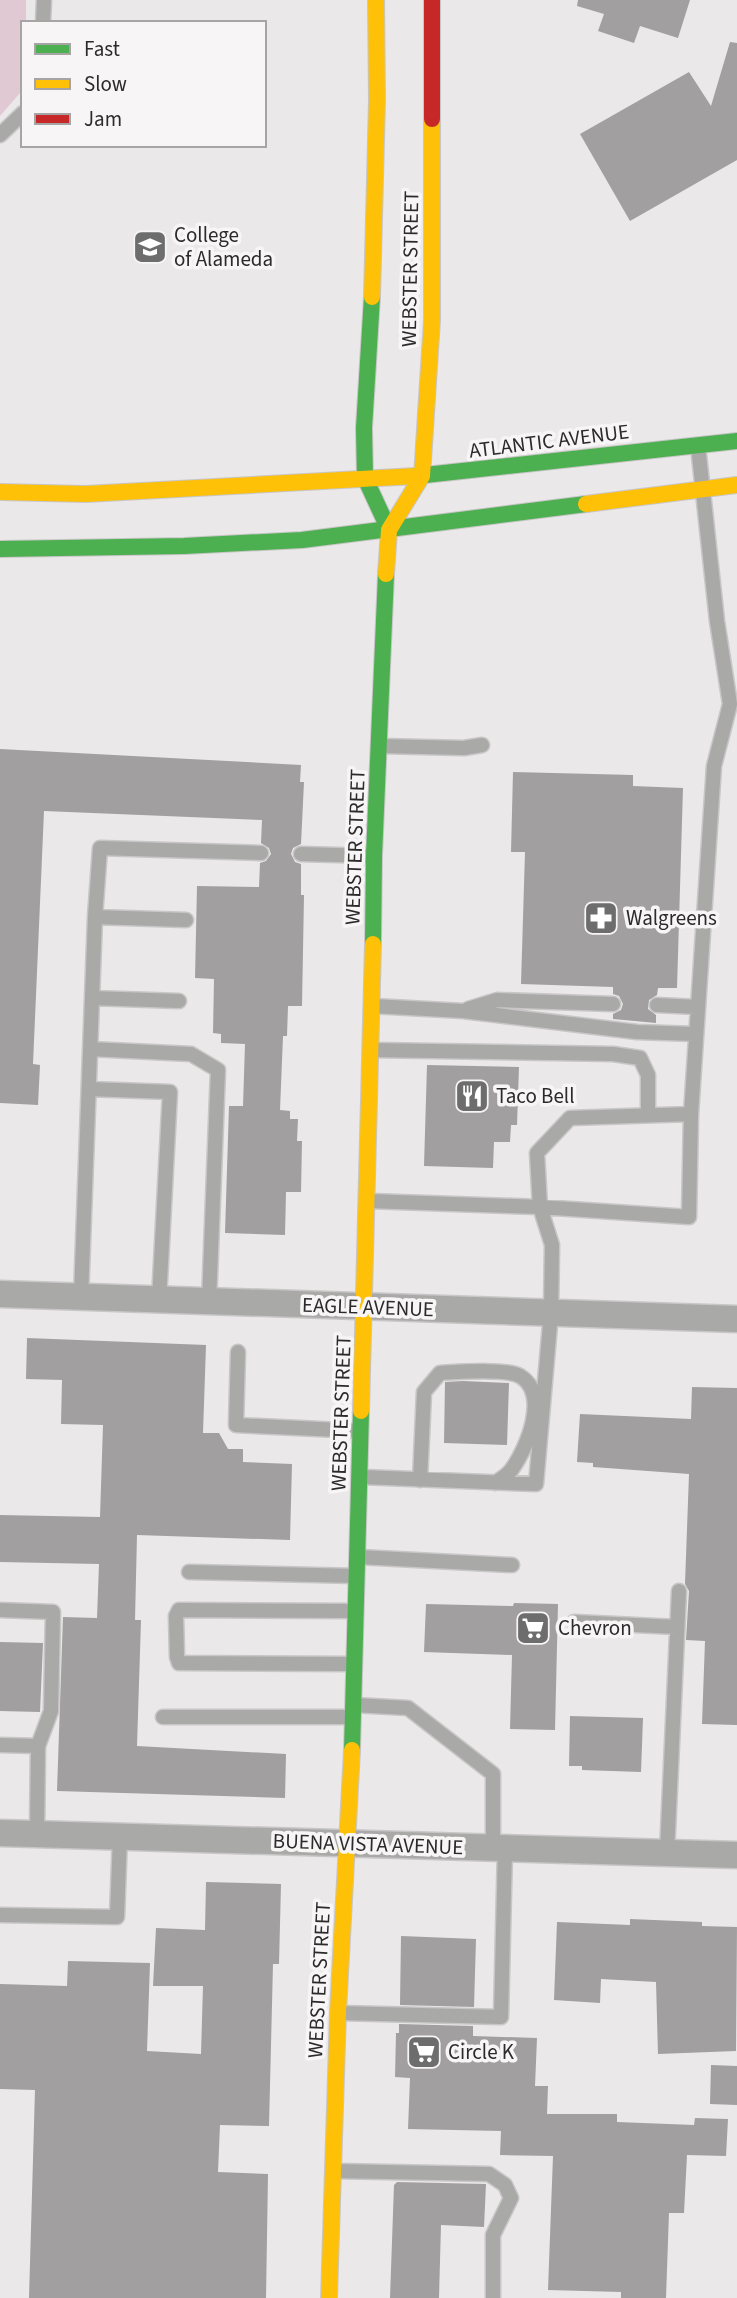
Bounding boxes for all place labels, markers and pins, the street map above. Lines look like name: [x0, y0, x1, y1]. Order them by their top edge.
place label: College of Alameda: [174, 220, 273, 274]
school or university icon: College of Alameda: [131, 228, 169, 266]
pharmacy icon: Walgreens: [582, 899, 620, 937]
place label: Walgreens: [626, 903, 717, 933]
restaurant icon: Taco Bell: [453, 1077, 491, 1115]
place label: Taco Bell: [496, 1081, 575, 1111]
supermarket icon: Chevron: [514, 1609, 552, 1647]
place label: Chevron: [558, 1613, 632, 1643]
supermarket icon: Circle K: [405, 2033, 443, 2071]
place label: Circle K: [448, 2037, 515, 2067]

